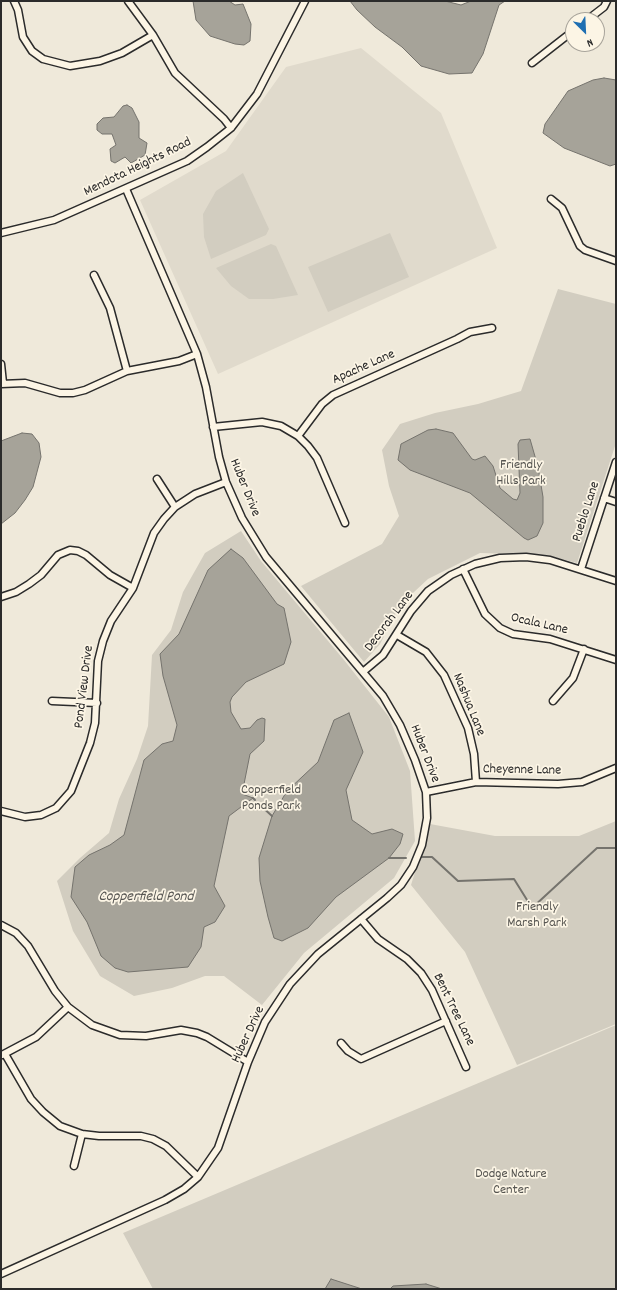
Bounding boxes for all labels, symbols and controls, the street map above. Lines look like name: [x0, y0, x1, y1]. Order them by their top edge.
north arrow: [565, 12, 605, 52]
text: N: [584, 34, 595, 50]
street label: Mendota Heights Road: [82, 135, 194, 201]
street label: Apache Lane: [330, 347, 398, 389]
street label: Huber Drive: [225, 457, 263, 519]
park label: Friendly Hills Park: [496, 458, 546, 490]
street label: Pueblo Lane: [569, 480, 605, 544]
street label: Decorah Lane: [362, 588, 418, 656]
street label: Ocala Lane: [509, 610, 569, 640]
street label: Pond View Drive: [72, 645, 98, 729]
street label: Nashua Lane: [448, 671, 488, 739]
street label: Huber Drive: [405, 723, 443, 785]
street label: Cheyenne Lane: [483, 762, 561, 780]
park label: Copperfield Ponds Park: [241, 783, 301, 816]
water label: Copperfield Pond: [98, 889, 194, 907]
park label: Friendly Marsh Park: [507, 900, 567, 932]
street label: Bent Tree Lane: [428, 971, 478, 1049]
street label: Huber Drive: [229, 1004, 269, 1066]
park label: Dodge Nature Center: [475, 1167, 547, 1200]

